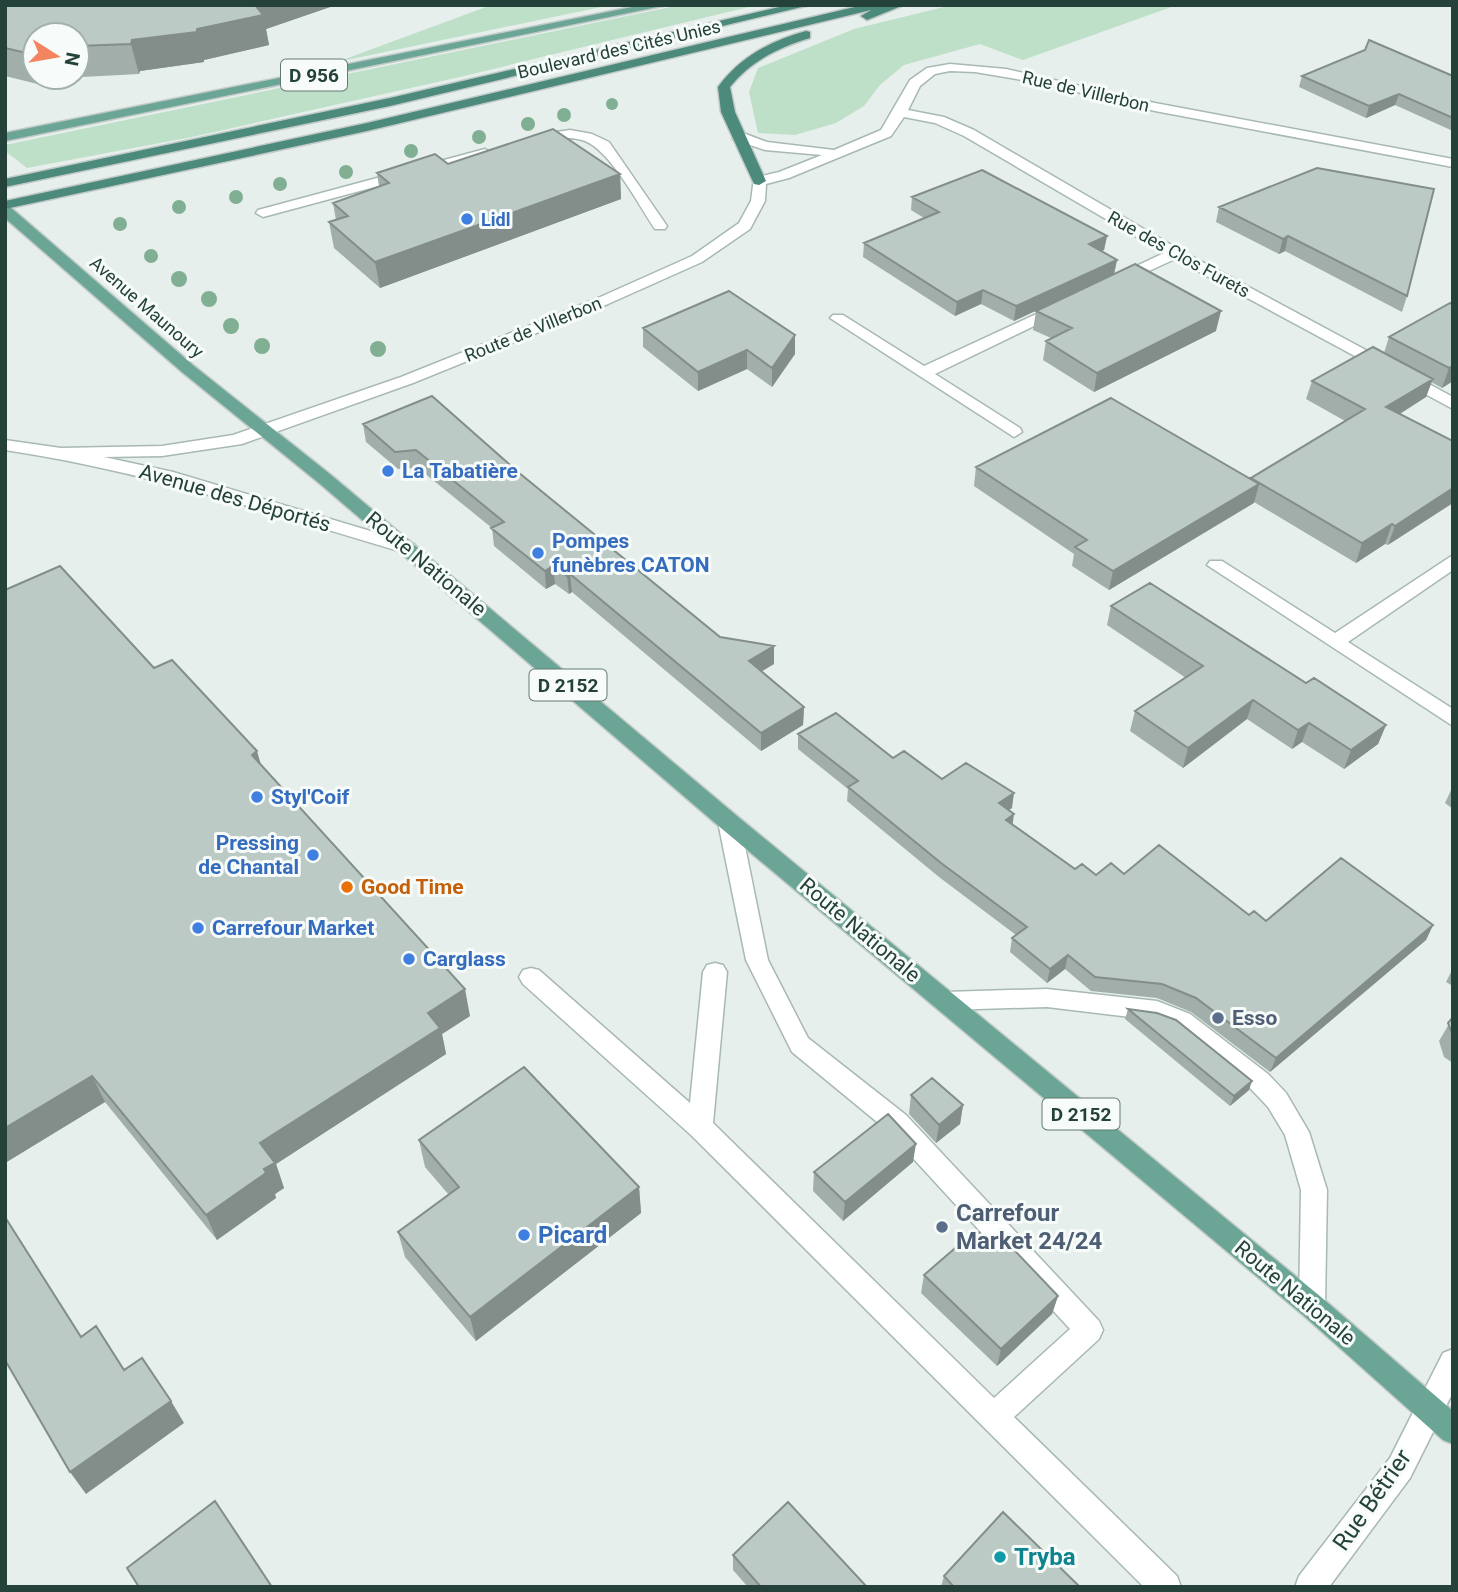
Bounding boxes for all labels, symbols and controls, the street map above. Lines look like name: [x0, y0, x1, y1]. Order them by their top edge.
street label: Boulevard des Cités Unies: [515, 15, 723, 83]
north arrow: [21, 21, 91, 91]
text: N: [60, 50, 85, 68]
road number: D 956: [281, 60, 347, 90]
street label: Rue de Villerbon: [1020, 66, 1152, 116]
street label: Rue des Clos Furets: [1104, 206, 1254, 302]
place label: Lidl: [481, 209, 510, 230]
marker: Lidl: [459, 211, 475, 227]
street label: Avenue Maunoury: [86, 252, 208, 362]
street label: Route de Villerbon: [461, 292, 605, 366]
street label: Avenue des Déportés: [136, 459, 334, 537]
place label: La Tabatière: [402, 459, 518, 483]
marker: La Tabatière: [380, 463, 396, 479]
street label: Route Nationale: [361, 507, 491, 621]
place label: Pompes funèbres CATON: [552, 529, 710, 577]
marker: Pompes funèbres CATON: [530, 545, 546, 561]
road number: D 2152: [530, 670, 606, 700]
place label: Styl'Coif: [271, 785, 350, 809]
marker: Styl'Coif: [249, 789, 265, 805]
place label: Pressing de Chantal: [198, 831, 299, 879]
marker: Pressing de Chantal: [305, 847, 321, 863]
street label: Route Nationale: [795, 873, 925, 987]
place label: Good Time: [361, 875, 464, 899]
marker: Good Time: [339, 879, 355, 895]
place label: Carrefour Market: [212, 916, 374, 940]
marker: Carrefour Market: [190, 920, 206, 936]
place label: Carglass: [423, 947, 506, 971]
marker: Carglass: [401, 951, 417, 967]
place label: Esso: [1232, 1006, 1277, 1030]
marker: Esso: [1210, 1010, 1226, 1026]
road number: D 2152: [1042, 1098, 1120, 1130]
place label: Carrefour Market 24/24: [956, 1199, 1102, 1255]
marker: Carrefour Market 24/24: [934, 1219, 950, 1235]
place label: Picard: [538, 1221, 607, 1249]
marker: Picard: [516, 1227, 532, 1243]
street label: Route Nationale: [1230, 1236, 1360, 1350]
street label: Rue Bétrier: [1327, 1444, 1417, 1556]
place label: Tryba: [1014, 1543, 1076, 1571]
marker: Tryba: [992, 1549, 1008, 1565]

